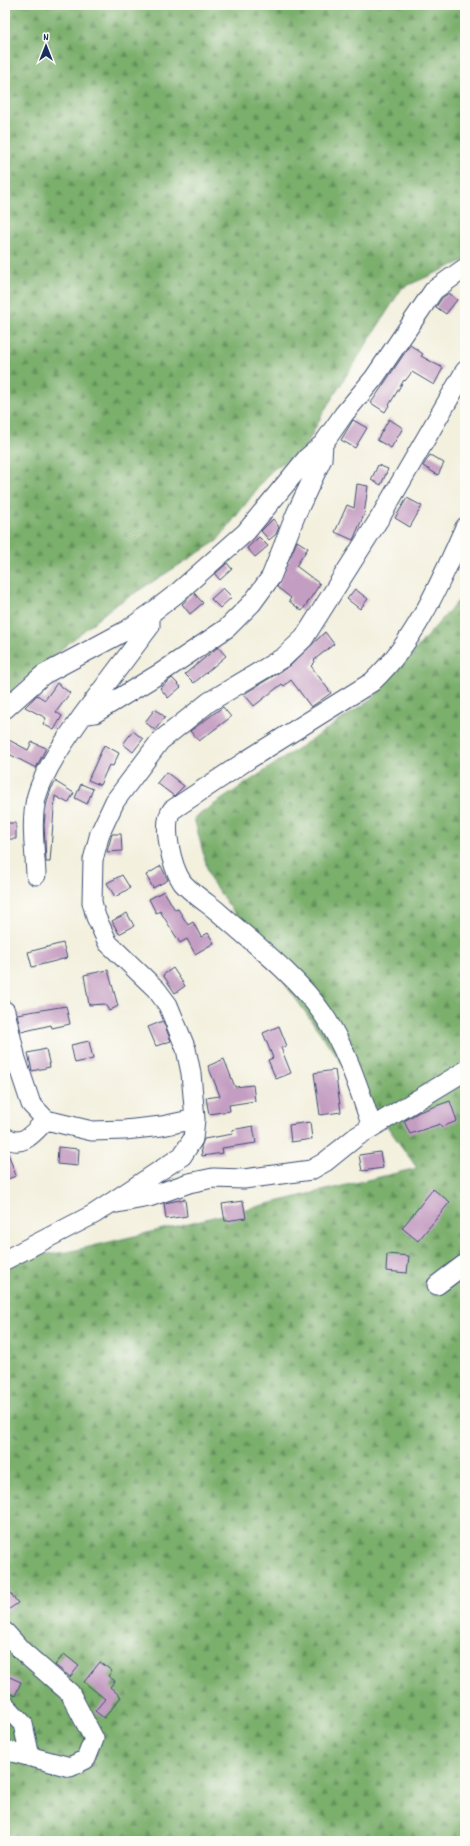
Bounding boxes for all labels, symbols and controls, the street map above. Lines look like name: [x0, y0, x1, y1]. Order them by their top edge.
north arrow: [26, 26, 66, 66]
text: N: [43, 30, 49, 46]

